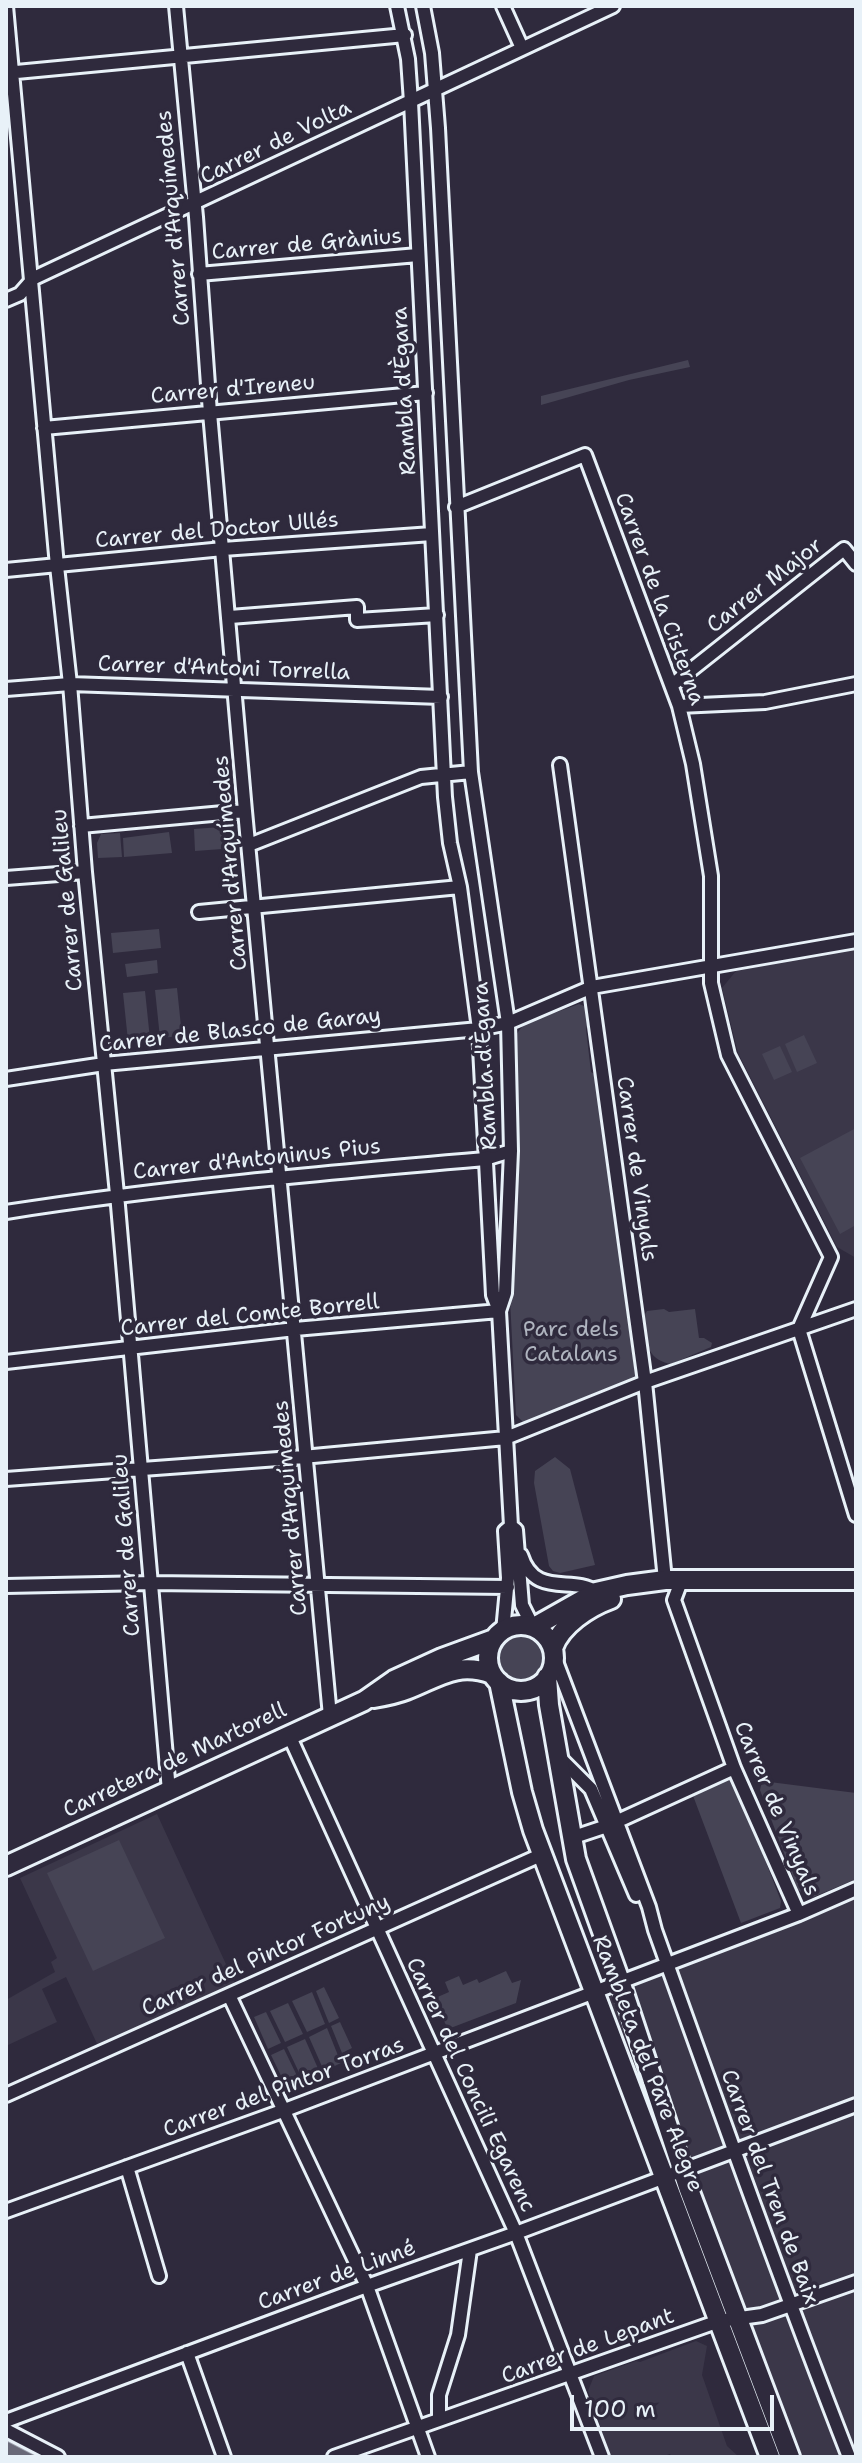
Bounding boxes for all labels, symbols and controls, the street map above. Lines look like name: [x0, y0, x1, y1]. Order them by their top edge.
street label: Carrer de Volta: [196, 95, 356, 191]
street label: Carrer d'Arquímedes: [151, 109, 197, 327]
street label: Carrer de Grànius: [211, 224, 403, 266]
street label: Rambla d'Ègara: [387, 306, 423, 476]
street label: Carrer d'Ireneu: [150, 370, 316, 410]
street label: Carrer de la Cisterna: [608, 489, 710, 709]
street label: Carrer del Doctor Ullés: [94, 507, 340, 555]
street label: Carrer Major: [702, 533, 828, 639]
street label: Carrer d'Antoni Torrella: [97, 651, 351, 687]
street label: Carrer d'Arquímedes: [208, 754, 254, 972]
street label: Carrer de Galileu: [47, 808, 89, 992]
street label: Rambla d'Ègara: [468, 981, 504, 1151]
street label: Carrer de Blasco de Garay: [98, 1003, 382, 1059]
street label: Carrer de Vinyals: [610, 1075, 662, 1263]
street label: Carrer d'Antoninus Pius: [132, 1134, 382, 1186]
street label: Carrer del Comte Borrell: [119, 1289, 381, 1343]
park label: Parc dels Catalans: [523, 1317, 619, 1368]
street label: Carrer d'Arquímedes: [268, 1399, 314, 1617]
street label: Carrer de Galileu: [107, 1453, 147, 1637]
street label: Carretera de Martorell: [59, 1698, 291, 1824]
street label: Carrer de Vinyals: [727, 1718, 825, 1900]
street label: Carrer del Pintor Fortuny: [138, 1889, 394, 2023]
street label: Rambleta del Pare Alegre: [586, 1932, 708, 2196]
street label: Carrer del Concili Egarenc: [399, 1954, 541, 2216]
street label: Carrer del Pintor Torras: [160, 2032, 408, 2144]
street label: Carrer del Tren de Baix: [714, 2066, 824, 2308]
street label: Carrer de Linné: [255, 2235, 419, 2317]
street label: Carrer de Lepant: [498, 2303, 678, 2391]
scale bar: [574, 2379, 778, 2429]
text: 100 m: [584, 2393, 656, 2425]

